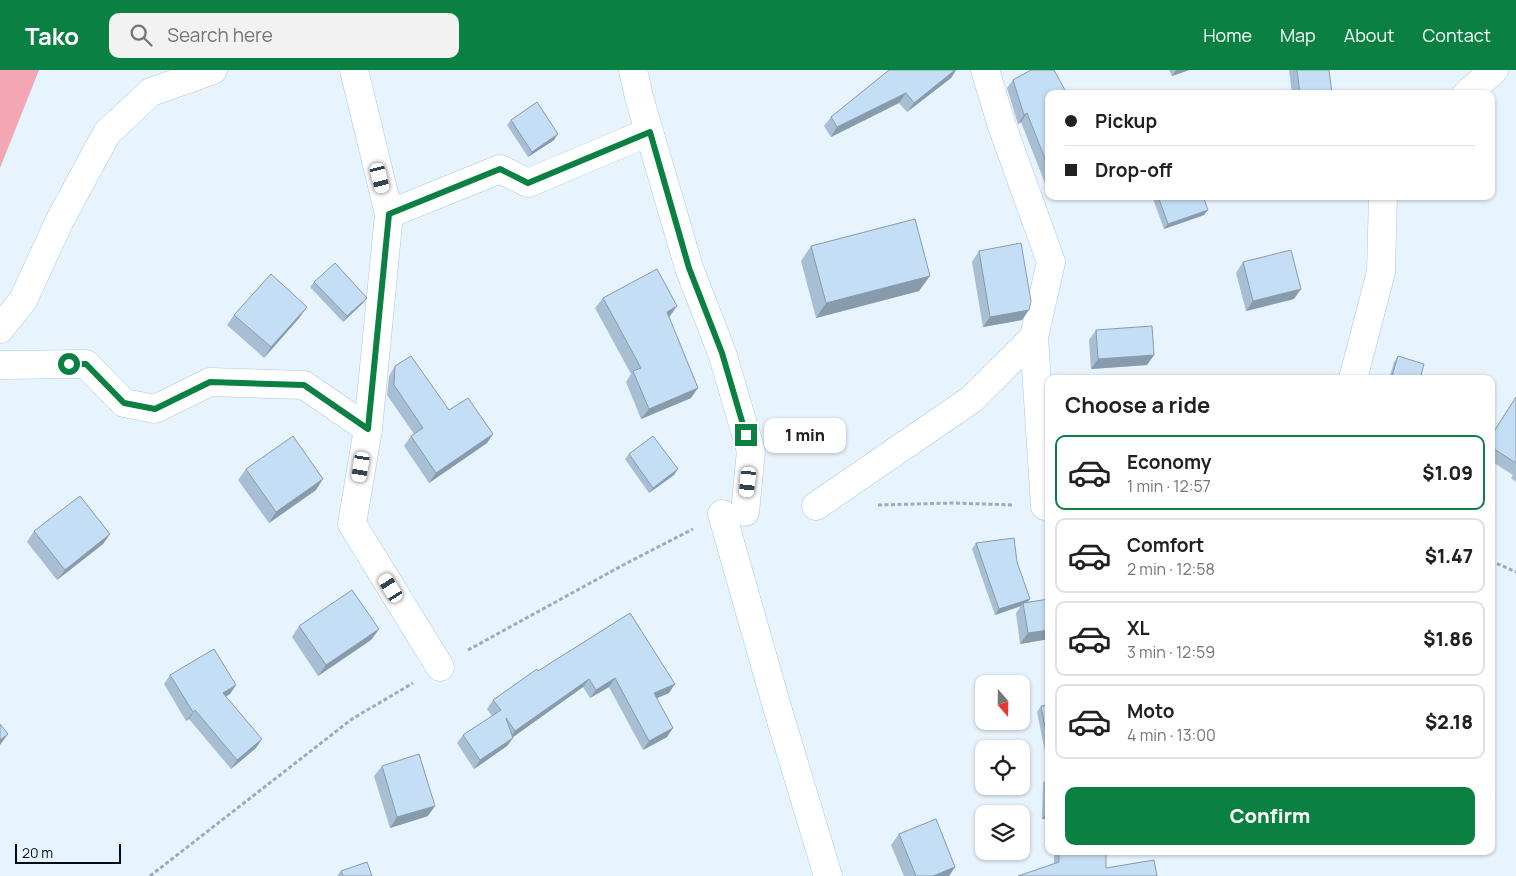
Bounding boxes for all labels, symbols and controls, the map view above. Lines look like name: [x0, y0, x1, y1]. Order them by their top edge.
search box: [109, 13, 459, 58]
text: Tako: [25, 19, 79, 52]
icon: search: [127, 21, 155, 49]
text: Search here: [167, 22, 273, 48]
text: Home: [1203, 23, 1252, 47]
text: Map: [1280, 23, 1316, 47]
text: About: [1344, 23, 1394, 47]
text: Contact: [1422, 23, 1491, 47]
text: Pickup: [1095, 108, 1157, 134]
text: Drop-off: [1095, 157, 1172, 183]
car: [369, 162, 390, 194]
route start: [58, 353, 80, 375]
text: Choose a ride: [1065, 390, 1210, 420]
callout: 1 min: [764, 418, 846, 452]
route end: [735, 424, 757, 446]
text: 1 min: [785, 424, 825, 446]
text: Economy: [1127, 449, 1211, 475]
icon: car: [1067, 450, 1112, 495]
car: [351, 451, 370, 483]
text: $1.09: [1422, 460, 1473, 486]
car: [738, 466, 757, 498]
text: 1 min · 12:57: [1127, 475, 1211, 497]
text: Comfort: [1127, 532, 1204, 558]
icon: car: [1067, 533, 1112, 578]
text: $1.47: [1425, 543, 1473, 569]
text: 2 min · 12:58: [1127, 558, 1215, 580]
car: [376, 571, 405, 605]
text: XL: [1127, 615, 1150, 641]
icon: car: [1067, 616, 1112, 661]
text: $1.86: [1423, 626, 1473, 652]
text: 3 min · 12:59: [1127, 641, 1215, 663]
north arrow: [975, 675, 1030, 730]
map controls: [975, 675, 1030, 860]
text: Moto: [1127, 698, 1174, 724]
icon: car: [1067, 699, 1112, 744]
text: $2.18: [1425, 709, 1473, 735]
text: 4 min · 13:00: [1127, 724, 1216, 746]
button: locate: [975, 740, 1030, 795]
button: Confirm: [1065, 787, 1475, 845]
button: layers: [975, 805, 1030, 860]
scale bar: [15, 841, 121, 864]
text: 20 m: [22, 843, 53, 862]

